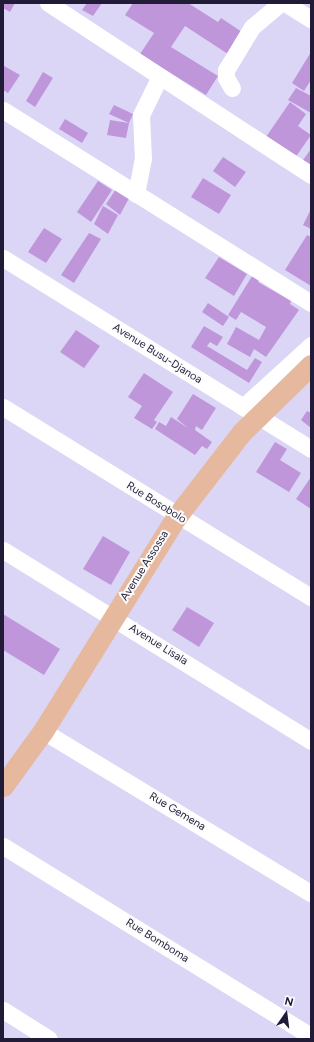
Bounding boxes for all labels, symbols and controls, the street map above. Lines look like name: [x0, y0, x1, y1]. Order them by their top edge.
street label: Avenue Busu-Djanoa: [110, 321, 204, 387]
street label: Rue Bosobolo: [124, 479, 188, 527]
street label: Avenue Assossa: [118, 529, 172, 603]
street label: Avenue Lisala: [126, 622, 190, 668]
street label: Rue Gemena: [147, 790, 207, 834]
street label: Rue Bomboma: [123, 916, 191, 966]
north arrow: [266, 994, 306, 1034]
text: N: [283, 995, 295, 1009]

